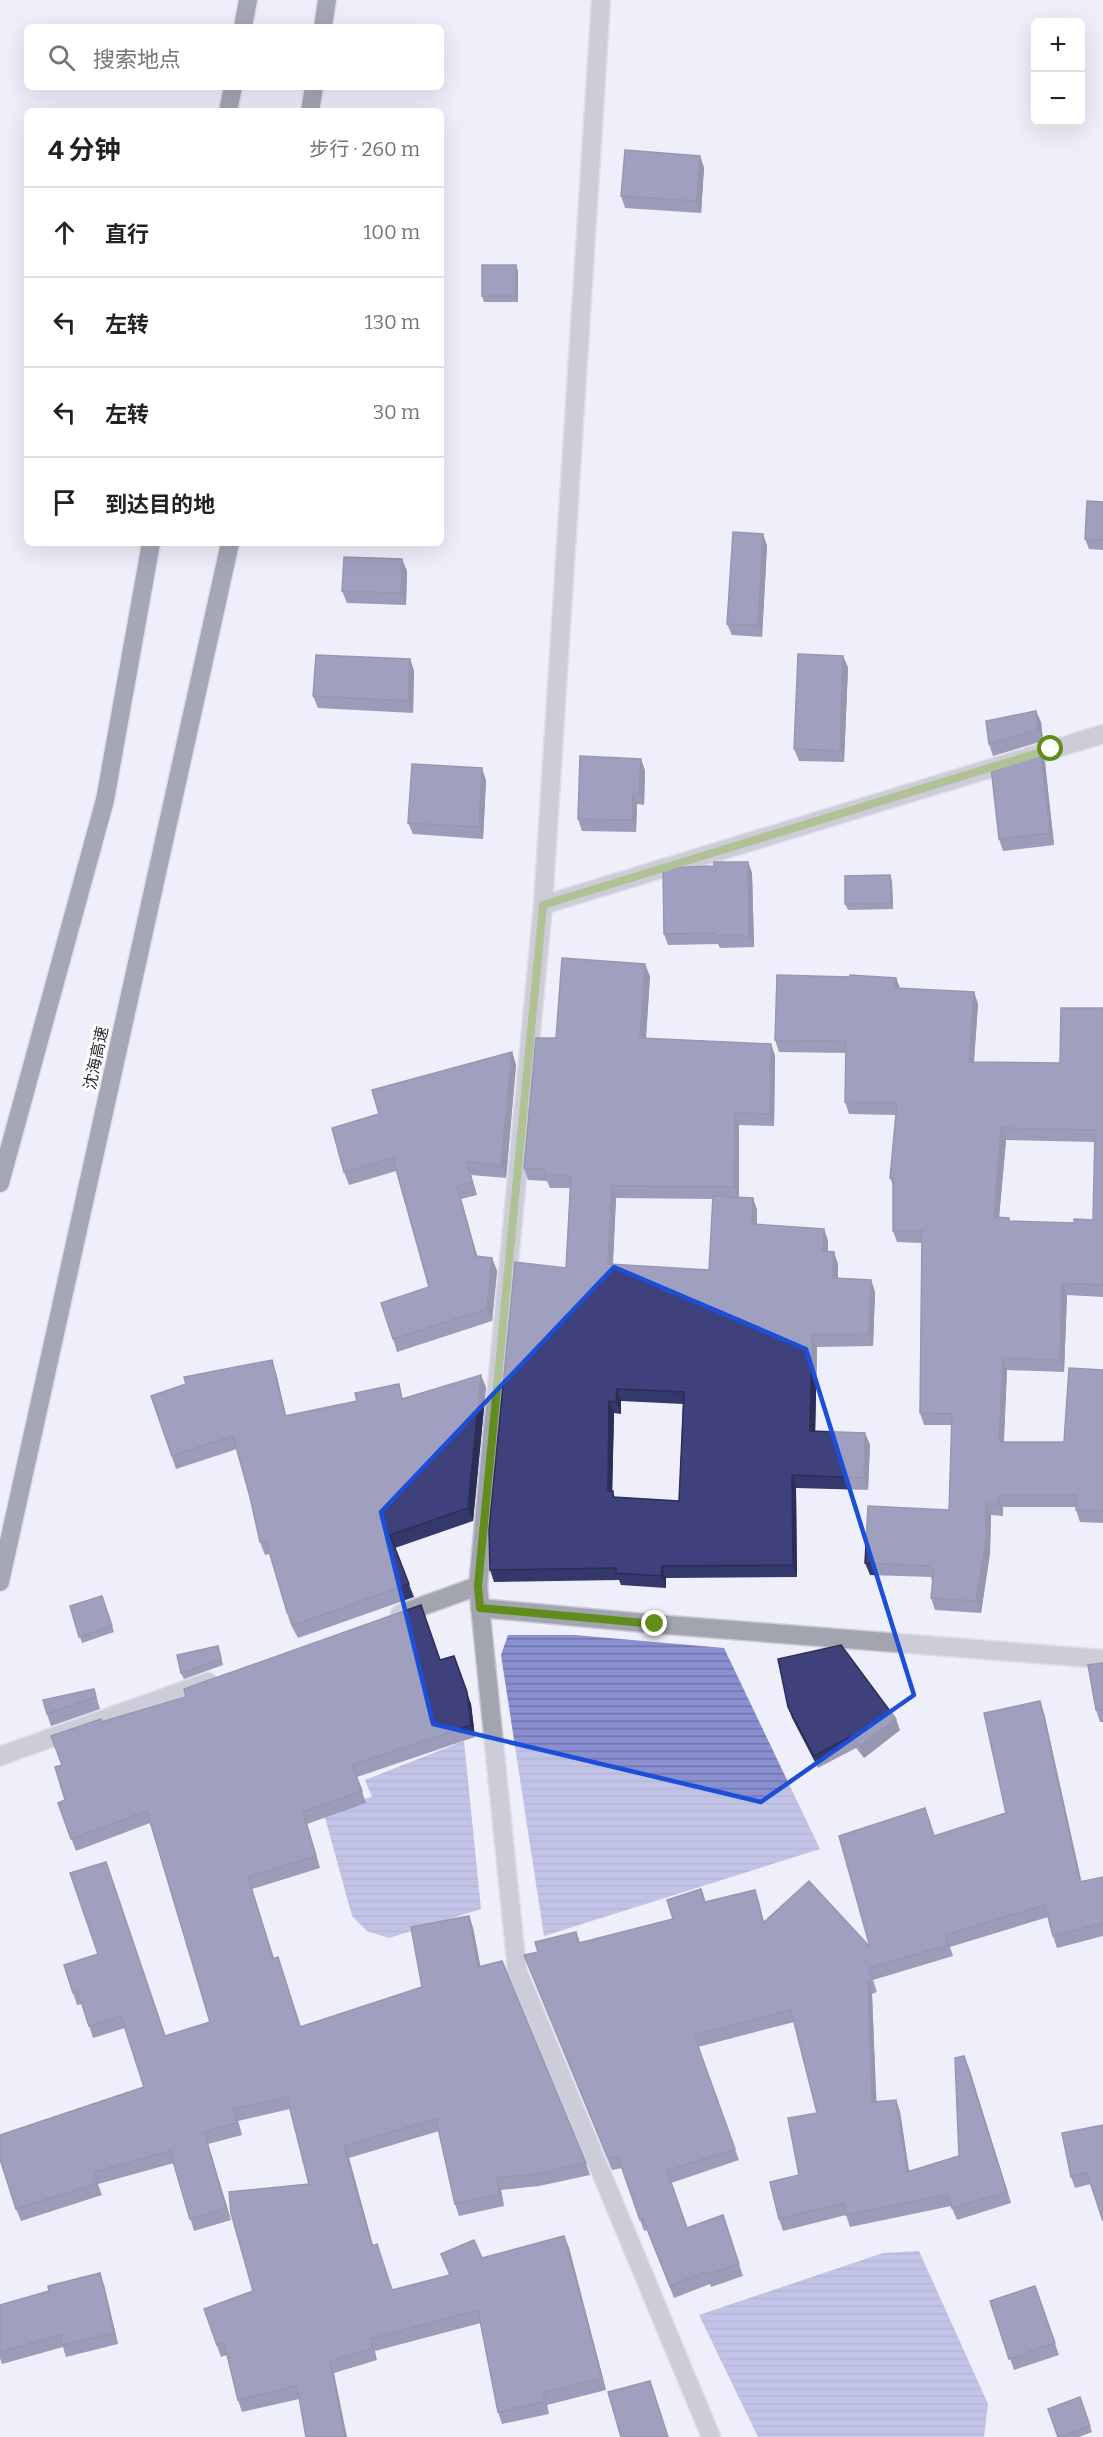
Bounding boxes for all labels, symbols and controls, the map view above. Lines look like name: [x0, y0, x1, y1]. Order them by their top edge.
map controls: [1031, 18, 1085, 126]
button: +: [1031, 18, 1085, 72]
search box: [24, 24, 444, 90]
icon: search: [45, 41, 78, 74]
text: 搜索地点: [93, 46, 181, 73]
button: −: [1031, 72, 1085, 126]
text: 4 分钟: [48, 135, 121, 166]
text: 步行 · 260 m: [309, 137, 420, 161]
icon: ahead: [48, 216, 81, 249]
text: 100 m: [363, 220, 420, 244]
text: 直行: [105, 221, 149, 248]
icon: left: [48, 306, 81, 339]
text: 130 m: [365, 310, 420, 334]
text: 左转: [105, 311, 149, 338]
icon: left: [48, 396, 81, 429]
text: 30 m: [373, 400, 420, 424]
text: 左转: [105, 401, 149, 428]
icon: arrive: [48, 486, 81, 519]
text: 到达目的地: [105, 491, 215, 518]
route start: [1037, 735, 1063, 761]
street label: 沈海高速: [80, 1025, 112, 1091]
route end: [641, 1610, 667, 1636]

